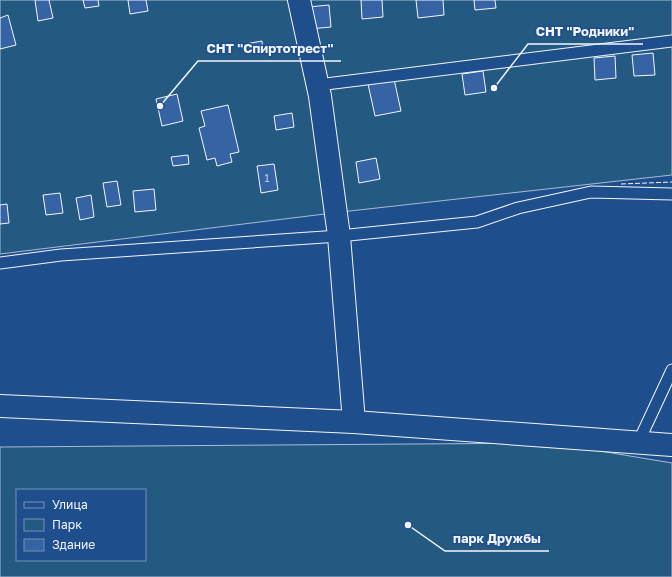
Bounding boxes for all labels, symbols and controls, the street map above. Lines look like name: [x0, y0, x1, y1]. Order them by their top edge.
callout: СНТ "Родники": [528, 19, 643, 44]
text: СНТ "Родники": [536, 23, 634, 39]
callout: СНТ "Спиртотрест": [198, 36, 341, 61]
text: СНТ "Спиртотрест": [207, 40, 334, 56]
house number: 1: [265, 172, 270, 184]
legend: [16, 489, 146, 561]
text: Улица: [52, 497, 88, 512]
text: Парк: [52, 517, 82, 532]
callout: парк Дружбы: [445, 526, 549, 551]
text: парк Дружбы: [453, 530, 541, 546]
text: Здание: [52, 537, 95, 552]

